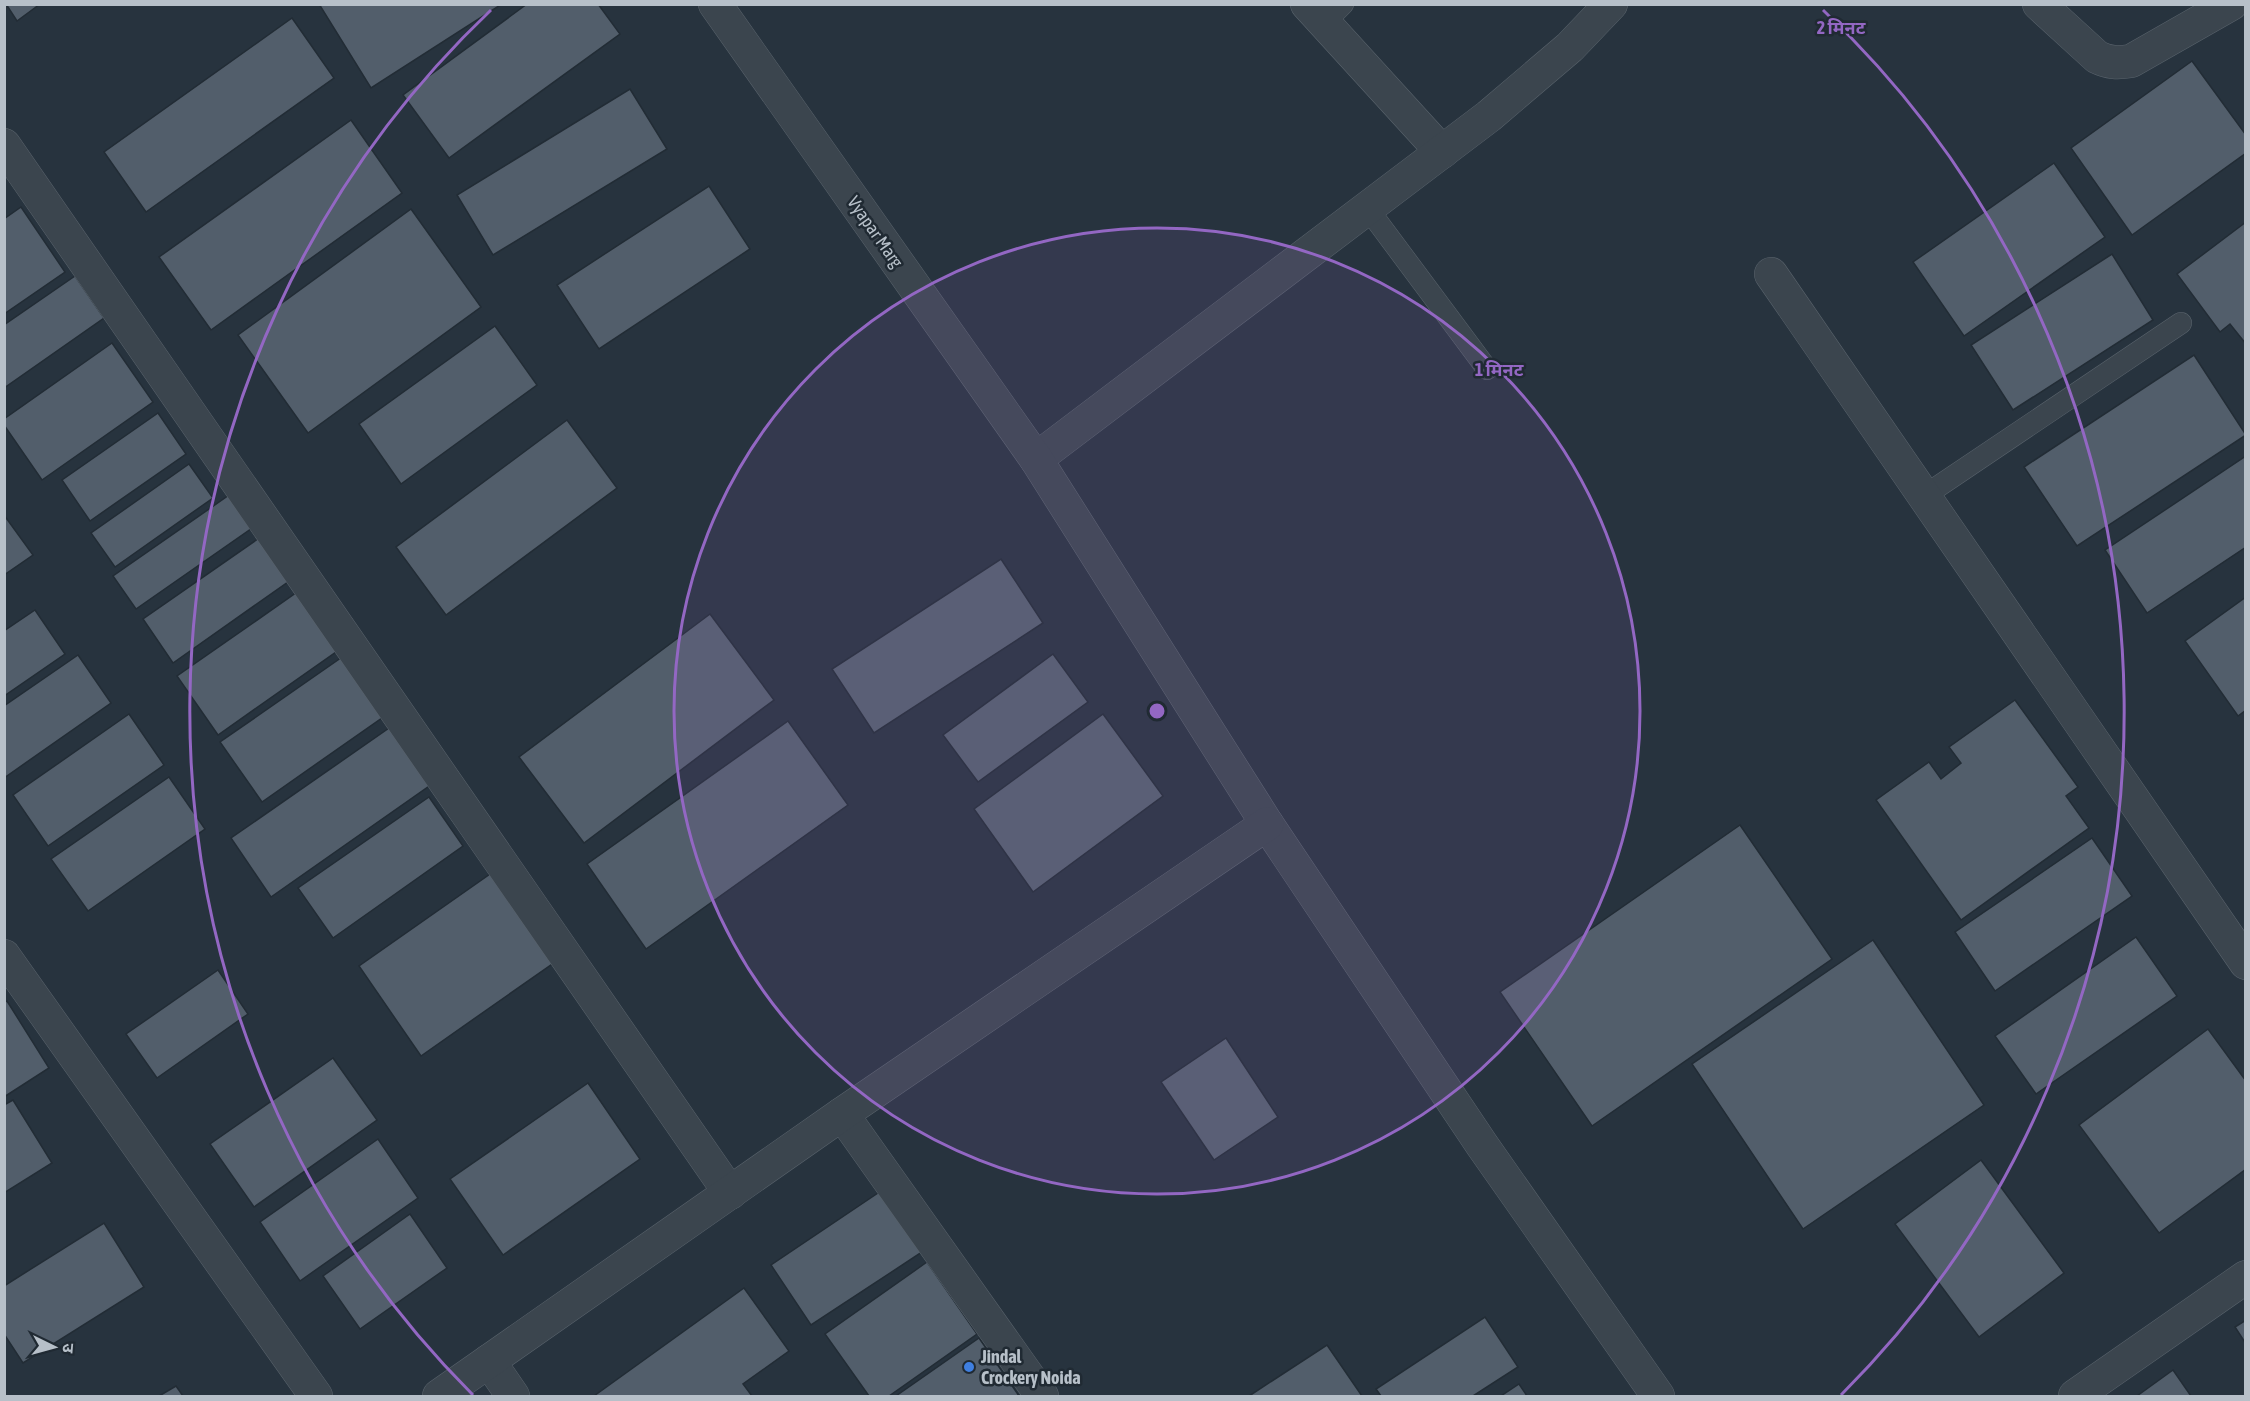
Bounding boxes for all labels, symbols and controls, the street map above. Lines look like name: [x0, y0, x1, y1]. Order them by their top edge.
text: 2 मिनट: [1817, 17, 1866, 38]
street label: Vyapar Marg: [843, 192, 908, 272]
text: 1 मिनट: [1475, 359, 1524, 380]
centre of rings: [1147, 701, 1167, 721]
north arrow: [24, 1317, 84, 1377]
text: उ: [60, 1343, 78, 1354]
place label: Jindal Crockery Noida: [980, 1346, 1081, 1388]
marker: Jindal Crockery Noida: [962, 1360, 976, 1374]

